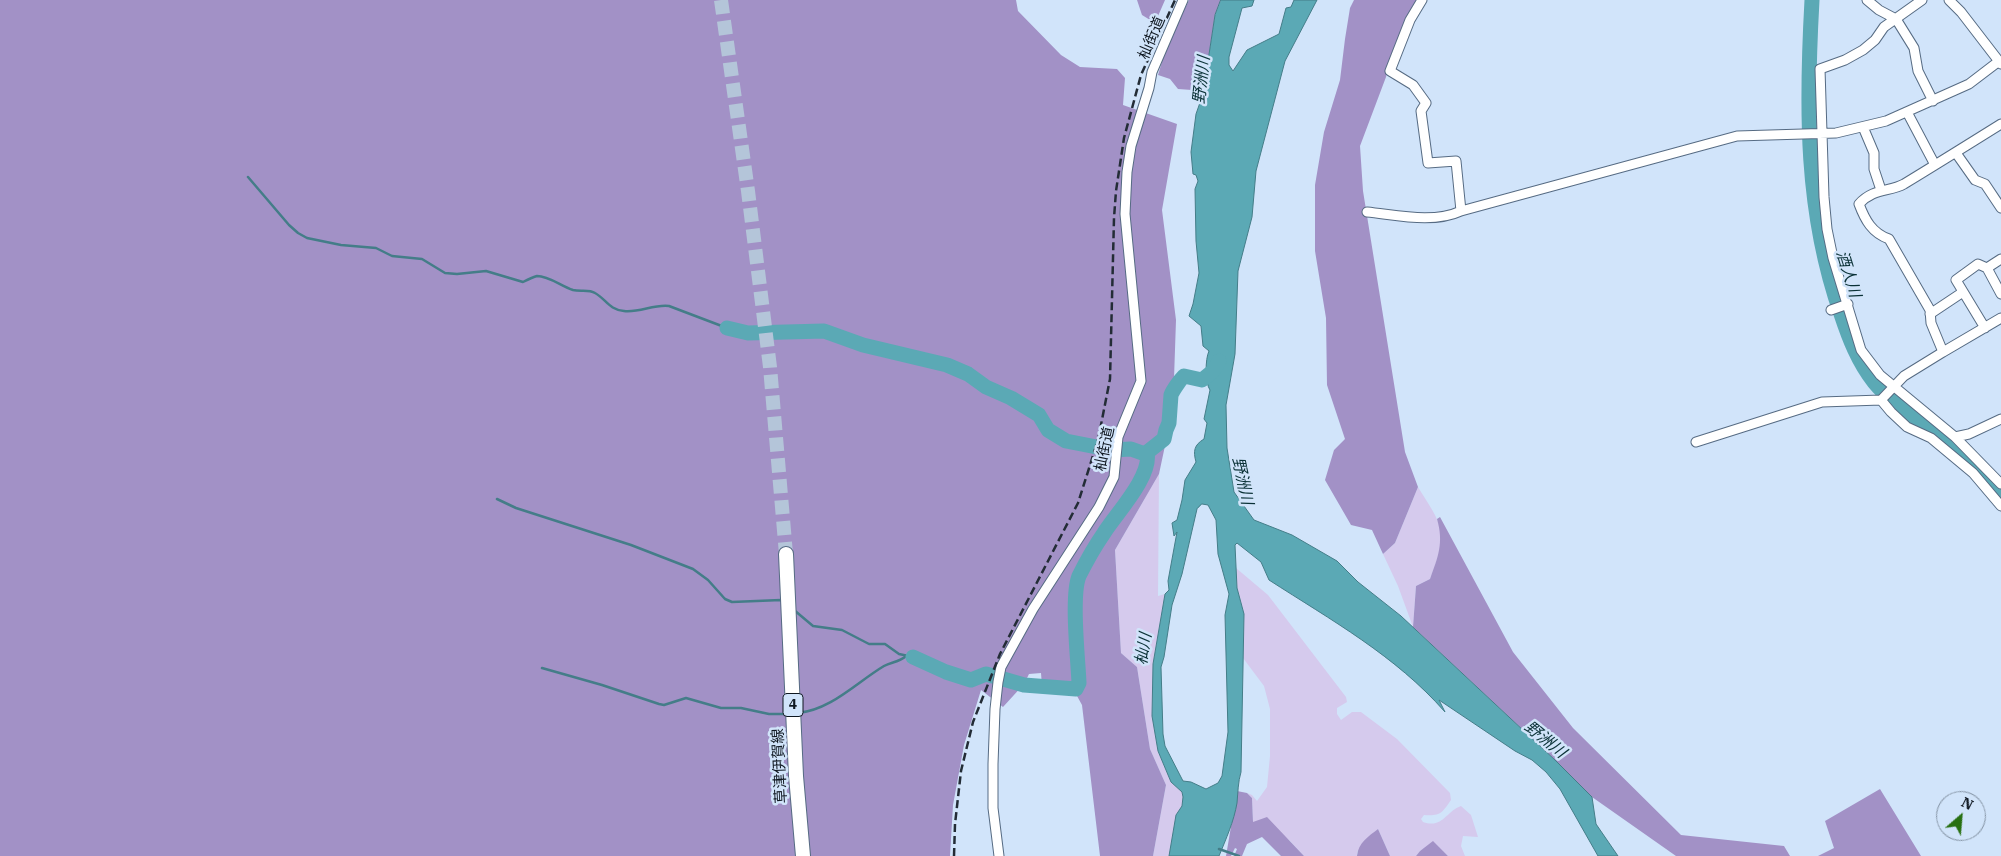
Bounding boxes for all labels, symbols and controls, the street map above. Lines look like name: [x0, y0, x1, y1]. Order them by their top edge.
street label: 杣街道: [1135, 14, 1169, 62]
water label: 野洲川: [1190, 55, 1214, 105]
water label: 酒人川: [1832, 248, 1864, 300]
street label: 杣街道: [1092, 425, 1118, 473]
water label: 野洲川: [1228, 456, 1256, 506]
water label: 杣川: [1132, 632, 1156, 666]
road number: 4: [783, 694, 803, 716]
water label: 野洲川: [1520, 717, 1570, 763]
street label: 草津伊賀線: [769, 728, 791, 804]
north arrow: [1936, 791, 1986, 841]
text: N: [1958, 793, 1976, 814]

